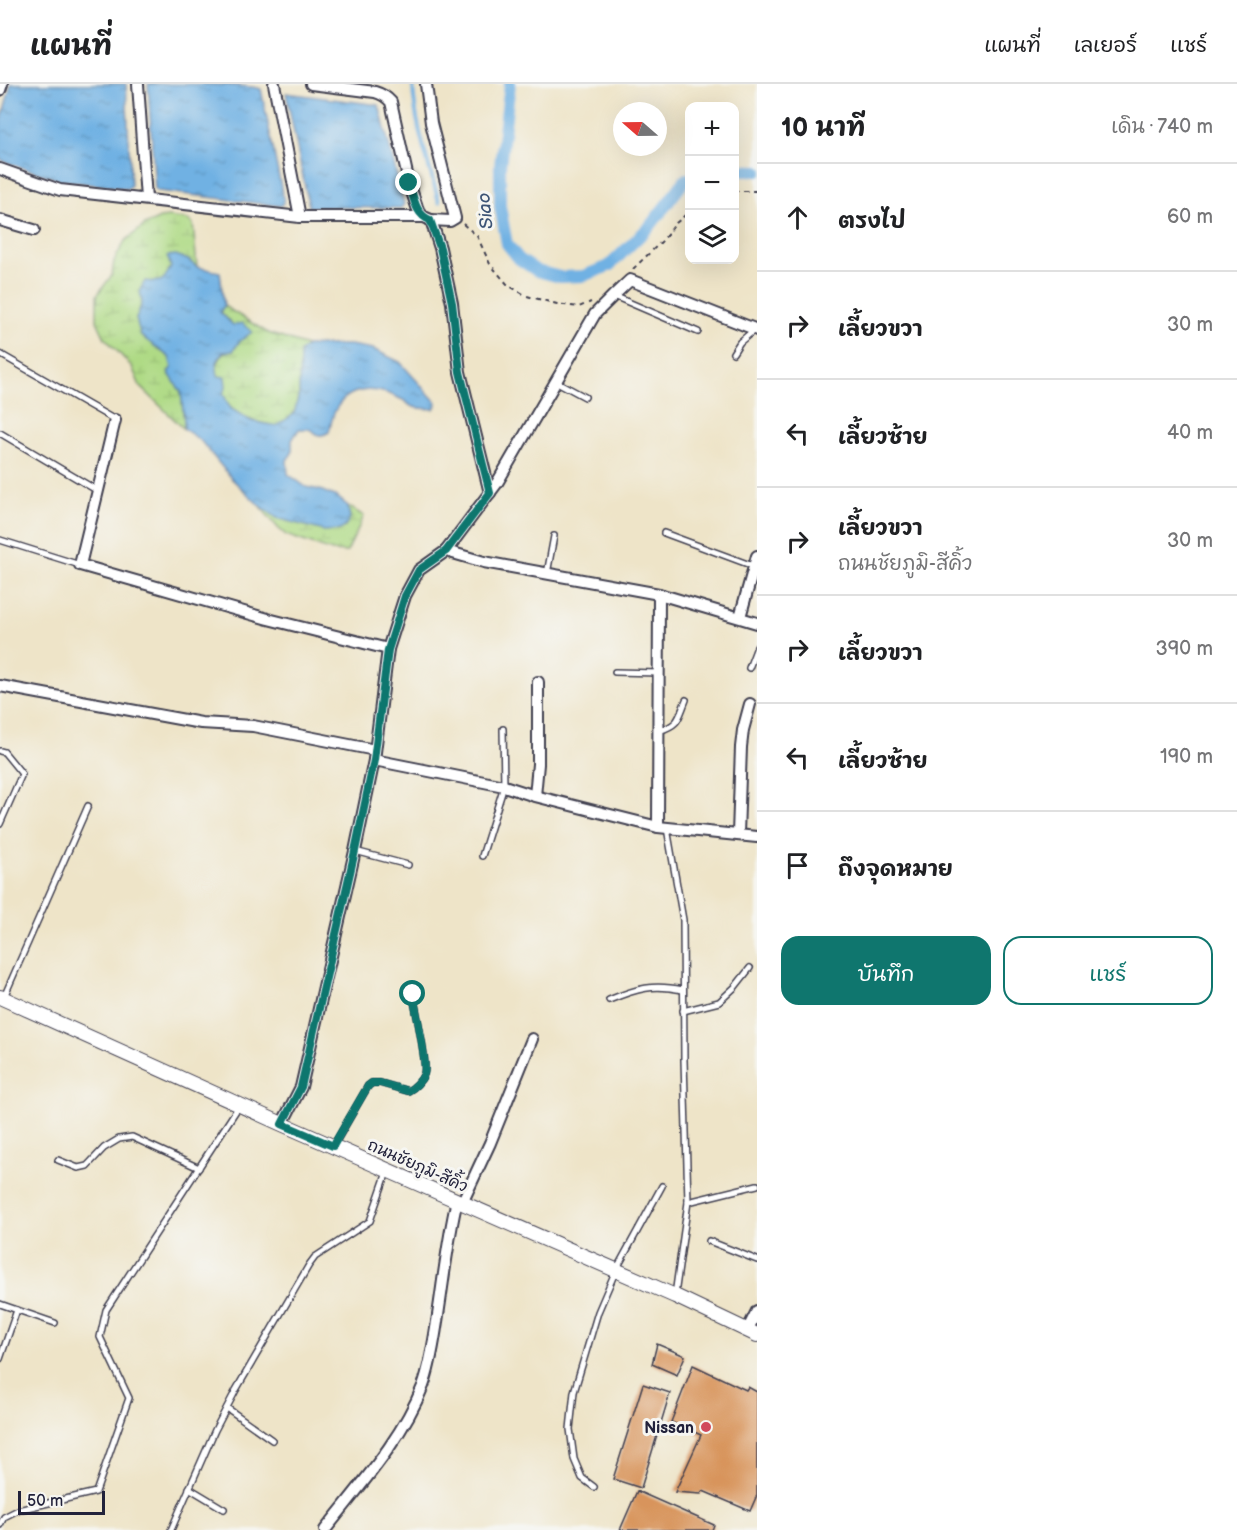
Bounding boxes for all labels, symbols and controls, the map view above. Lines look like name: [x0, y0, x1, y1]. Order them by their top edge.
text: แผนที่: [30, 30, 112, 63]
text: แผนที่: [984, 33, 1041, 58]
text: เลเยอร์: [1074, 33, 1137, 58]
text: แชร์: [1170, 33, 1207, 58]
north arrow: [613, 102, 667, 156]
map controls: [685, 102, 739, 264]
button: +: [685, 102, 739, 156]
text: 10 นาที: [781, 113, 865, 144]
text: เดิน · 740 m: [1111, 115, 1213, 139]
button: −: [685, 156, 739, 210]
route end: [395, 169, 421, 195]
water label: Siao: [473, 192, 498, 230]
icon: ahead: [781, 201, 814, 234]
text: 60 m: [1167, 205, 1213, 229]
text: ตรงไป: [838, 208, 906, 235]
button: layers: [685, 210, 739, 264]
icon: right: [781, 309, 814, 342]
text: 30 m: [1167, 313, 1213, 337]
text: เลี้ยวขวา: [838, 316, 922, 343]
icon: left: [781, 417, 814, 450]
text: 40 m: [1167, 421, 1213, 445]
text: เลี้ยวซ้าย: [838, 424, 928, 451]
text: เลี้ยวขวา: [838, 515, 922, 542]
icon: right: [781, 525, 814, 558]
text: 30 m: [1167, 529, 1213, 553]
text: ถนนชัยภูมิ-สีคิ้ว: [838, 552, 972, 576]
icon: right: [781, 633, 814, 666]
text: 390 m: [1155, 637, 1213, 661]
text: เลี้ยวขวา: [838, 640, 922, 667]
icon: left: [781, 741, 814, 774]
text: 190 m: [1160, 745, 1213, 769]
text: เลี้ยวซ้าย: [838, 748, 928, 775]
icon: arrive: [781, 849, 814, 882]
text: ถึงจุดหมาย: [838, 856, 953, 883]
button: บันทึก: [781, 936, 991, 1005]
button: แชร์: [1003, 936, 1213, 1005]
route start: [399, 980, 425, 1006]
street label: ถนนชัยภูมิ-สีคิ้ว: [364, 1130, 473, 1199]
place label: Nissan: [644, 1419, 694, 1438]
marker: Nissan: [699, 1420, 713, 1434]
scale bar: [18, 1488, 105, 1516]
text: 50 m: [27, 1492, 63, 1511]

